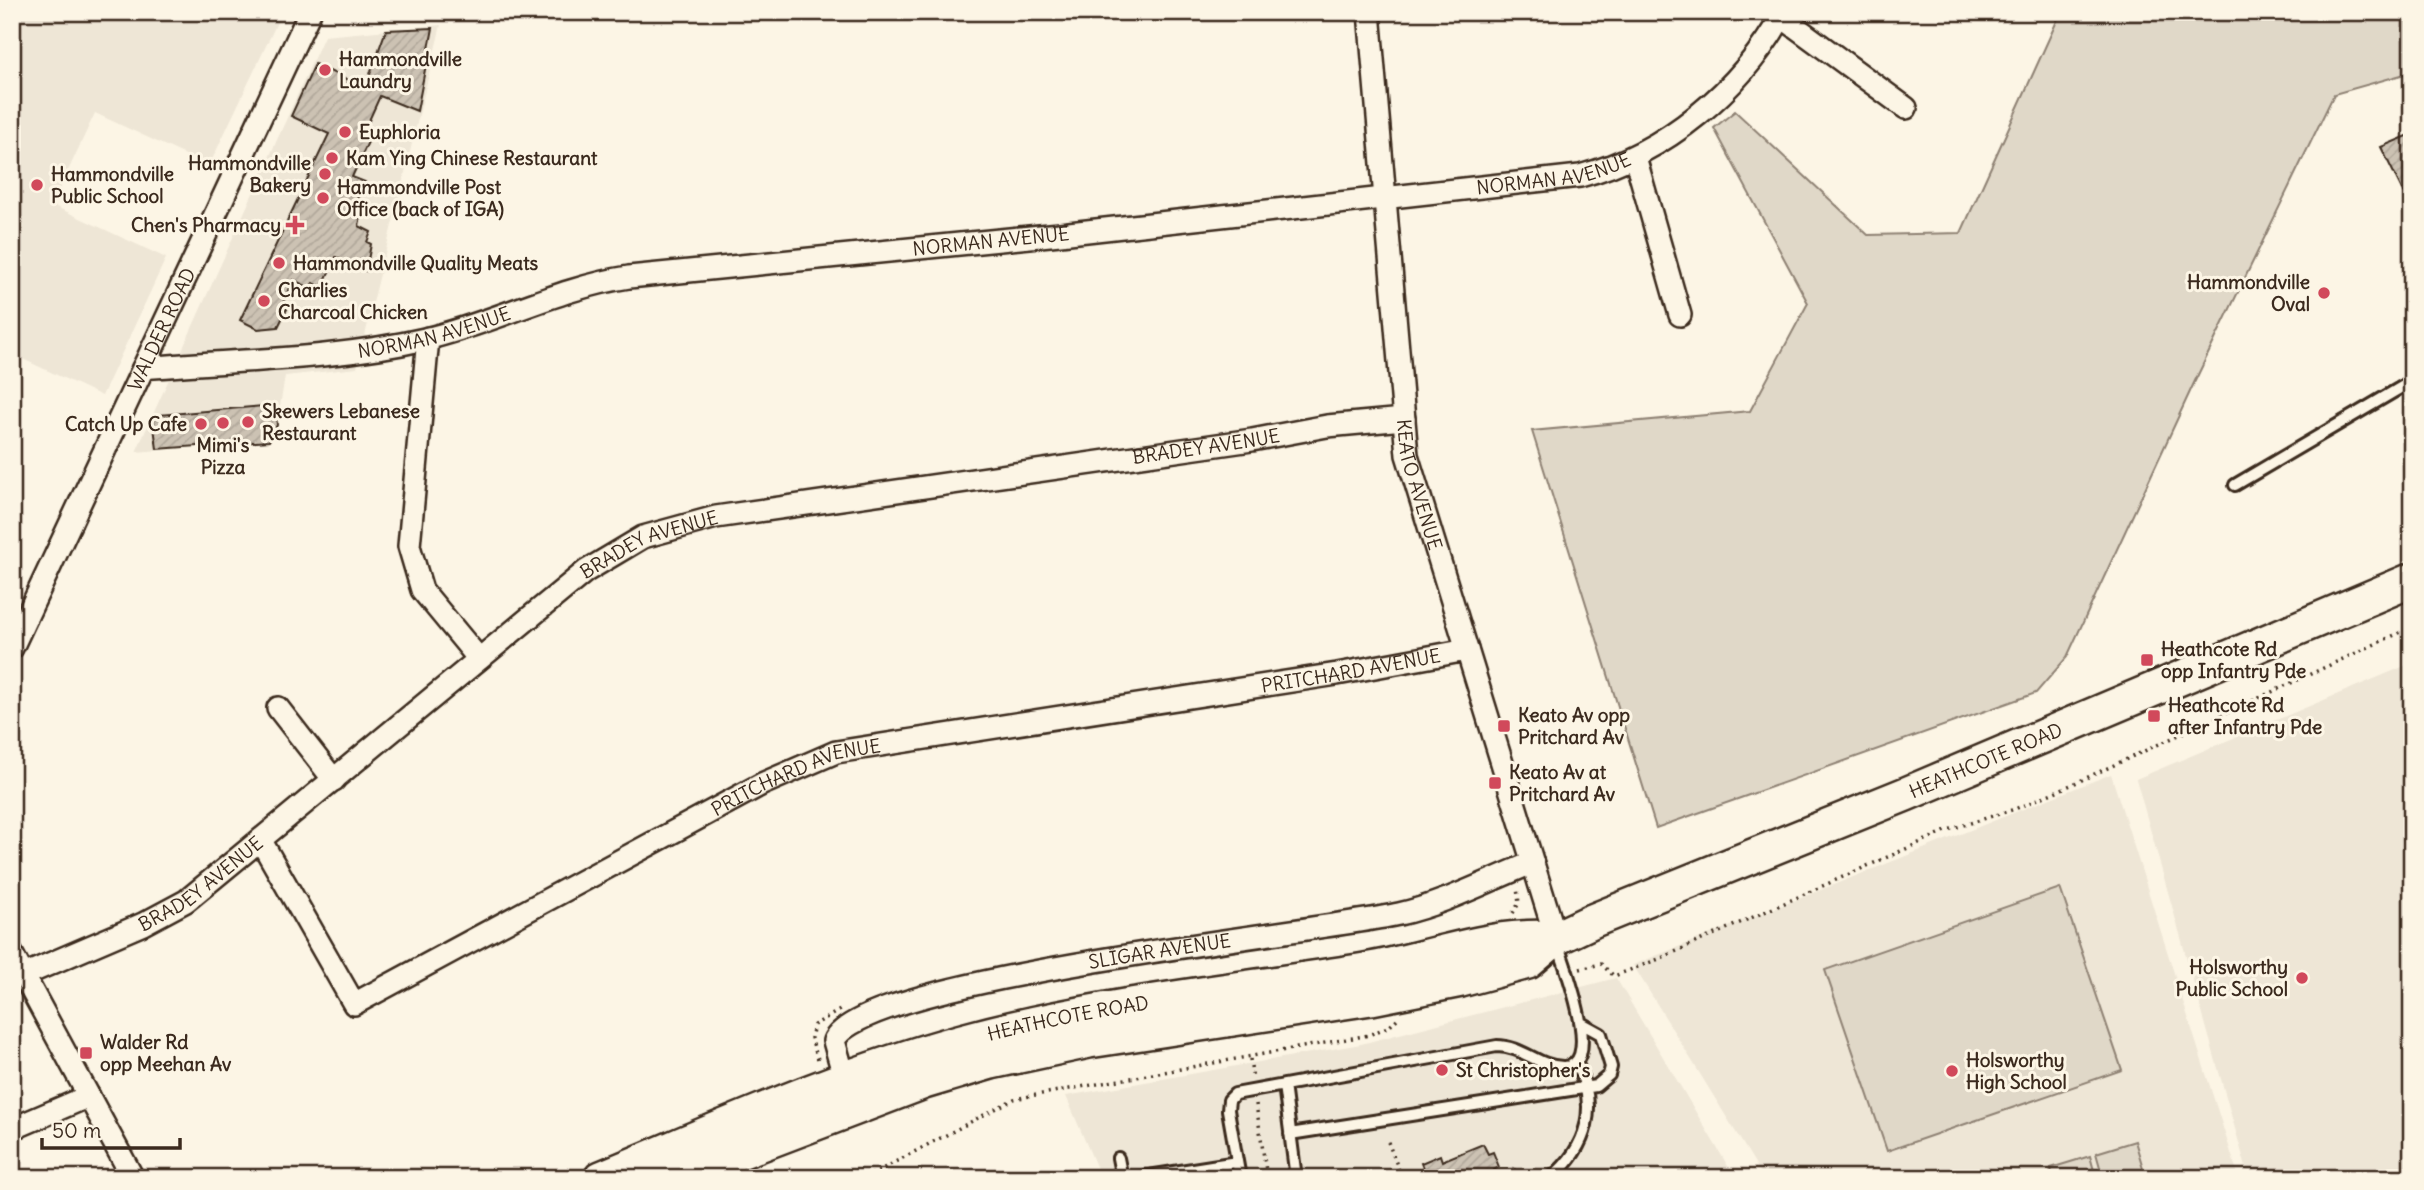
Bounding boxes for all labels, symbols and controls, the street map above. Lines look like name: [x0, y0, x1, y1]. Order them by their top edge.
place label: Hammondville Laundry: [339, 47, 462, 93]
marker: Hammondville Laundry: [317, 62, 333, 78]
place label: Euphloria: [359, 120, 441, 144]
marker: Euphloria: [337, 124, 353, 140]
place label: Kam Ying Chinese Restaurant: [346, 146, 598, 170]
street label: NORMAN AVENUE: [1475, 147, 1635, 199]
marker: Kam Ying Chinese Restaurant: [324, 150, 340, 166]
place label: Hammondville Bakery: [188, 151, 311, 197]
place label: Hammondville Public School: [51, 162, 174, 208]
marker: Hammondville Bakery: [317, 166, 333, 182]
place label: Hammondville Post Office (back of IGA): [337, 175, 504, 221]
marker: Hammondville Public School: [29, 177, 45, 193]
marker: Hammondville Post Office (back of IGA): [315, 190, 331, 206]
place label: Chen's Pharmacy: [131, 213, 281, 237]
marker: Chen's Pharmacy: [287, 217, 303, 233]
street label: NORMAN AVENUE: [912, 221, 1071, 261]
place label: Hammondville Quality Meats: [293, 251, 539, 275]
marker: Hammondville Quality Meats: [271, 255, 287, 271]
street label: WALDER ROAD: [122, 264, 200, 395]
place label: Hammondville Oval: [2187, 270, 2310, 316]
place label: Charlies Charcoal Chicken: [278, 278, 428, 324]
marker: Hammondville Oval: [2316, 285, 2332, 301]
marker: Charlies Charcoal Chicken: [256, 293, 272, 309]
street label: NORMAN AVENUE: [356, 301, 514, 363]
place label: Skewers Lebanese Restaurant: [262, 399, 420, 445]
place label: Catch Up Cafe: [65, 412, 187, 436]
marker: Skewers Lebanese Restaurant: [240, 414, 256, 430]
marker: Mimi's Pizza: [215, 415, 231, 431]
marker: Catch Up Cafe: [193, 416, 209, 432]
street label: KEATO AVENUE: [1392, 418, 1448, 553]
street label: BRADEY AVENUE: [1131, 423, 1282, 469]
place label: Mimi's Pizza: [197, 433, 250, 479]
street label: BRADEY AVENUE: [576, 505, 721, 584]
place label: Heathcote Rd opp Infantry Pde: [2161, 637, 2306, 683]
street label: PRITCHARD AVENUE: [1259, 643, 1442, 698]
marker: Heathcote Rd opp Infantry Pde: [2139, 652, 2155, 668]
place label: Heathcote Rd after Infantry Pde: [2168, 693, 2322, 739]
place label: Keato Av opp Pritchard Av: [1518, 703, 1630, 749]
marker: Heathcote Rd after Infantry Pde: [2146, 708, 2162, 724]
street label: HEATHCOTE ROAD: [1905, 717, 2066, 803]
marker: Keato Av opp Pritchard Av: [1496, 718, 1512, 734]
street label: PRITCHARD AVENUE: [707, 733, 882, 821]
place label: Keato Av at Pritchard Av: [1509, 760, 1616, 806]
marker: Keato Av at Pritchard Av: [1487, 775, 1503, 791]
street label: BRADEY AVENUE: [134, 831, 268, 936]
street label: SLIGAR AVENUE: [1087, 928, 1232, 974]
place label: Holsworthy Public School: [2175, 955, 2288, 1001]
marker: Holsworthy Public School: [2294, 970, 2310, 986]
street label: HEATHCOTE ROAD: [985, 990, 1150, 1046]
place label: Walder Rd opp Meehan Av: [100, 1030, 232, 1076]
marker: Walder Rd opp Meehan Av: [78, 1045, 94, 1061]
place label: Holsworthy High School: [1966, 1048, 2067, 1094]
place label: St Christopher's: [1456, 1058, 1591, 1082]
marker: St Christopher's: [1434, 1062, 1450, 1078]
marker: Holsworthy High School: [1944, 1063, 1960, 1079]
scale bar: [42, 1106, 180, 1150]
text: 50 m: [52, 1117, 101, 1144]

